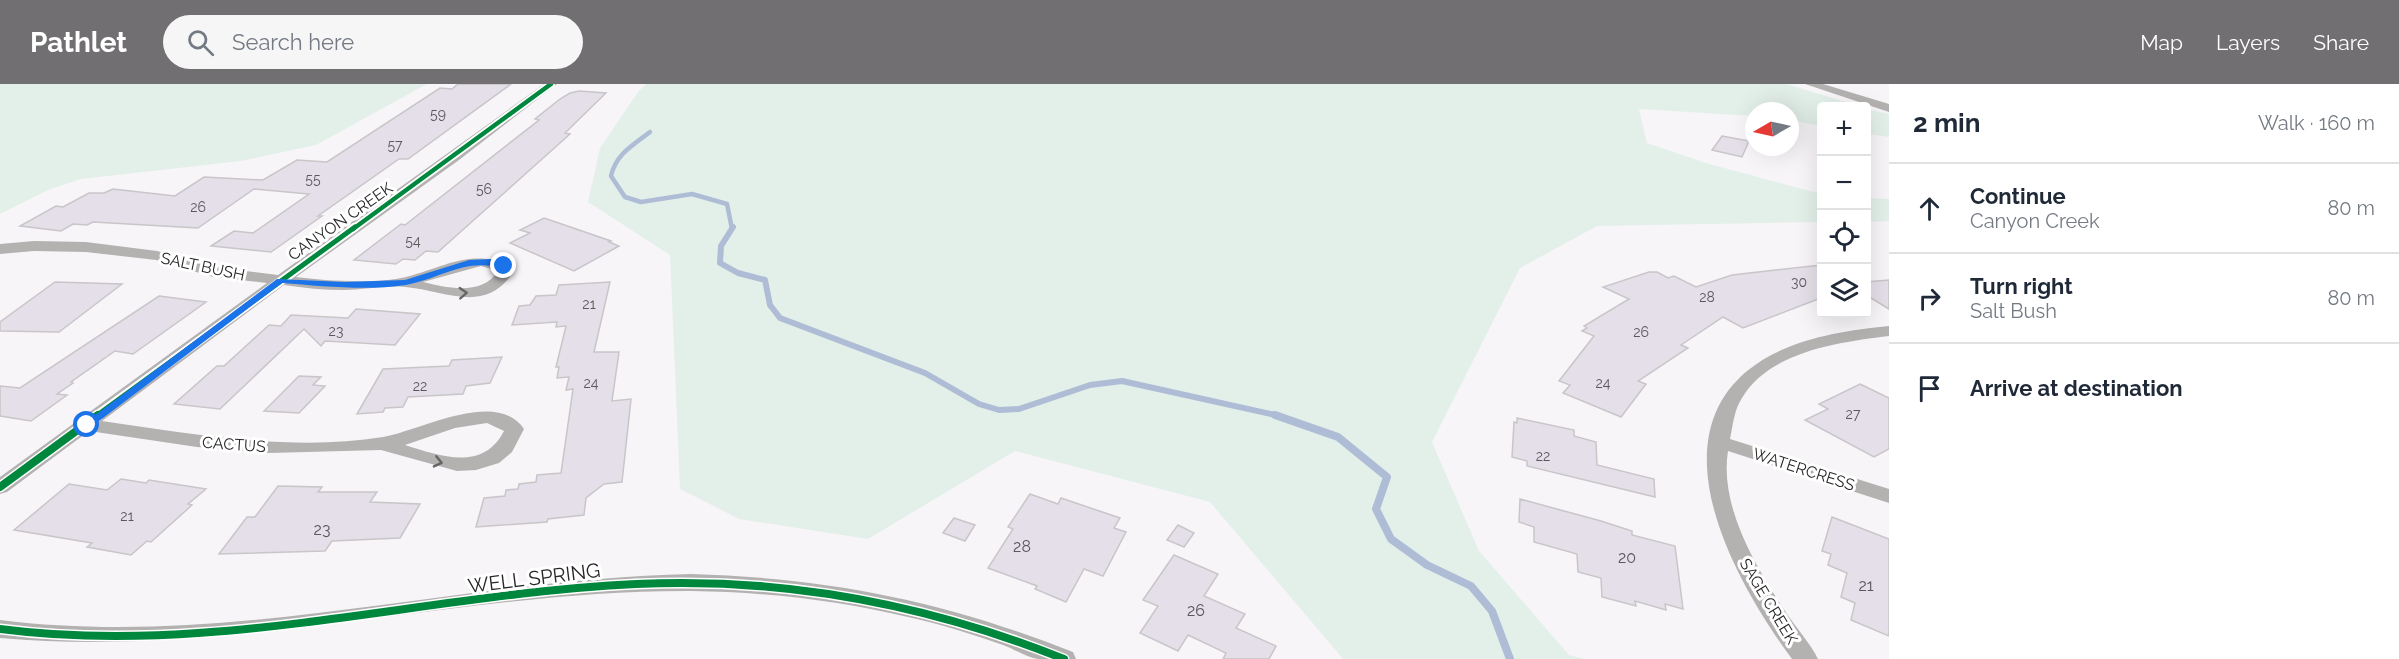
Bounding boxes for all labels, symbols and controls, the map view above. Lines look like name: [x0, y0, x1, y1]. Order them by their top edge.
search box: [163, 15, 583, 69]
text: Pathlet: [30, 26, 127, 59]
icon: search: [184, 26, 217, 59]
text: Search here: [232, 29, 354, 55]
text: Map: [2140, 30, 2183, 55]
text: Layers: [2216, 30, 2280, 55]
text: Share: [2313, 30, 2369, 55]
north arrow: [1745, 102, 1799, 156]
map controls: [1817, 102, 1871, 318]
button: +: [1817, 102, 1871, 156]
house number: 59: [430, 106, 446, 122]
text: 2 min: [1913, 108, 1980, 138]
text: Walk · 160 m: [2258, 111, 2375, 135]
house number: 57: [387, 137, 403, 153]
button: −: [1817, 156, 1871, 210]
house number: 55: [305, 171, 321, 187]
street label: CANYON CREEK: [284, 178, 397, 265]
house number: 56: [476, 181, 492, 197]
text: Continue: [1970, 183, 2066, 209]
icon: ahead: [1913, 192, 1946, 225]
text: 80 m: [2327, 196, 2375, 220]
house number: 26: [190, 199, 206, 215]
text: Canyon Creek: [1970, 209, 2100, 233]
button: locate: [1817, 210, 1871, 264]
house number: 54: [405, 233, 421, 249]
street label: SALT BUSH: [159, 248, 247, 285]
route end: [490, 252, 516, 278]
button: layers: [1817, 264, 1871, 318]
text: Turn right: [1970, 273, 2073, 299]
house number: 30: [1791, 274, 1807, 290]
icon: right: [1913, 282, 1946, 315]
one-way arrow: [458, 286, 467, 299]
text: 80 m: [2327, 286, 2375, 310]
house number: 28: [1699, 289, 1715, 305]
house number: 21: [582, 296, 596, 312]
text: Salt Bush: [1970, 299, 2057, 323]
house number: 23: [329, 323, 343, 339]
house number: 26: [1633, 324, 1649, 340]
icon: arrive: [1913, 372, 1946, 405]
house number: 24: [584, 375, 599, 391]
house number: 24: [1596, 375, 1611, 391]
text: Arrive at destination: [1970, 375, 2183, 401]
house number: 22: [413, 378, 427, 394]
house number: 27: [1846, 406, 1861, 422]
route start: [73, 411, 99, 437]
street label: CACTUS: [202, 433, 267, 456]
street label: WATERCRESS: [1751, 444, 1857, 495]
house number: 22: [1536, 448, 1550, 464]
one-way arrow: [433, 454, 443, 467]
house number: 21: [120, 508, 134, 524]
house number: 23: [314, 520, 330, 539]
house number: 28: [1013, 537, 1031, 556]
house number: 20: [1618, 548, 1636, 567]
street label: SAGE CREEK: [1736, 555, 1802, 648]
street label: WELL SPRING: [466, 558, 602, 598]
house number: 21: [1858, 576, 1874, 595]
house number: 26: [1187, 601, 1205, 620]

